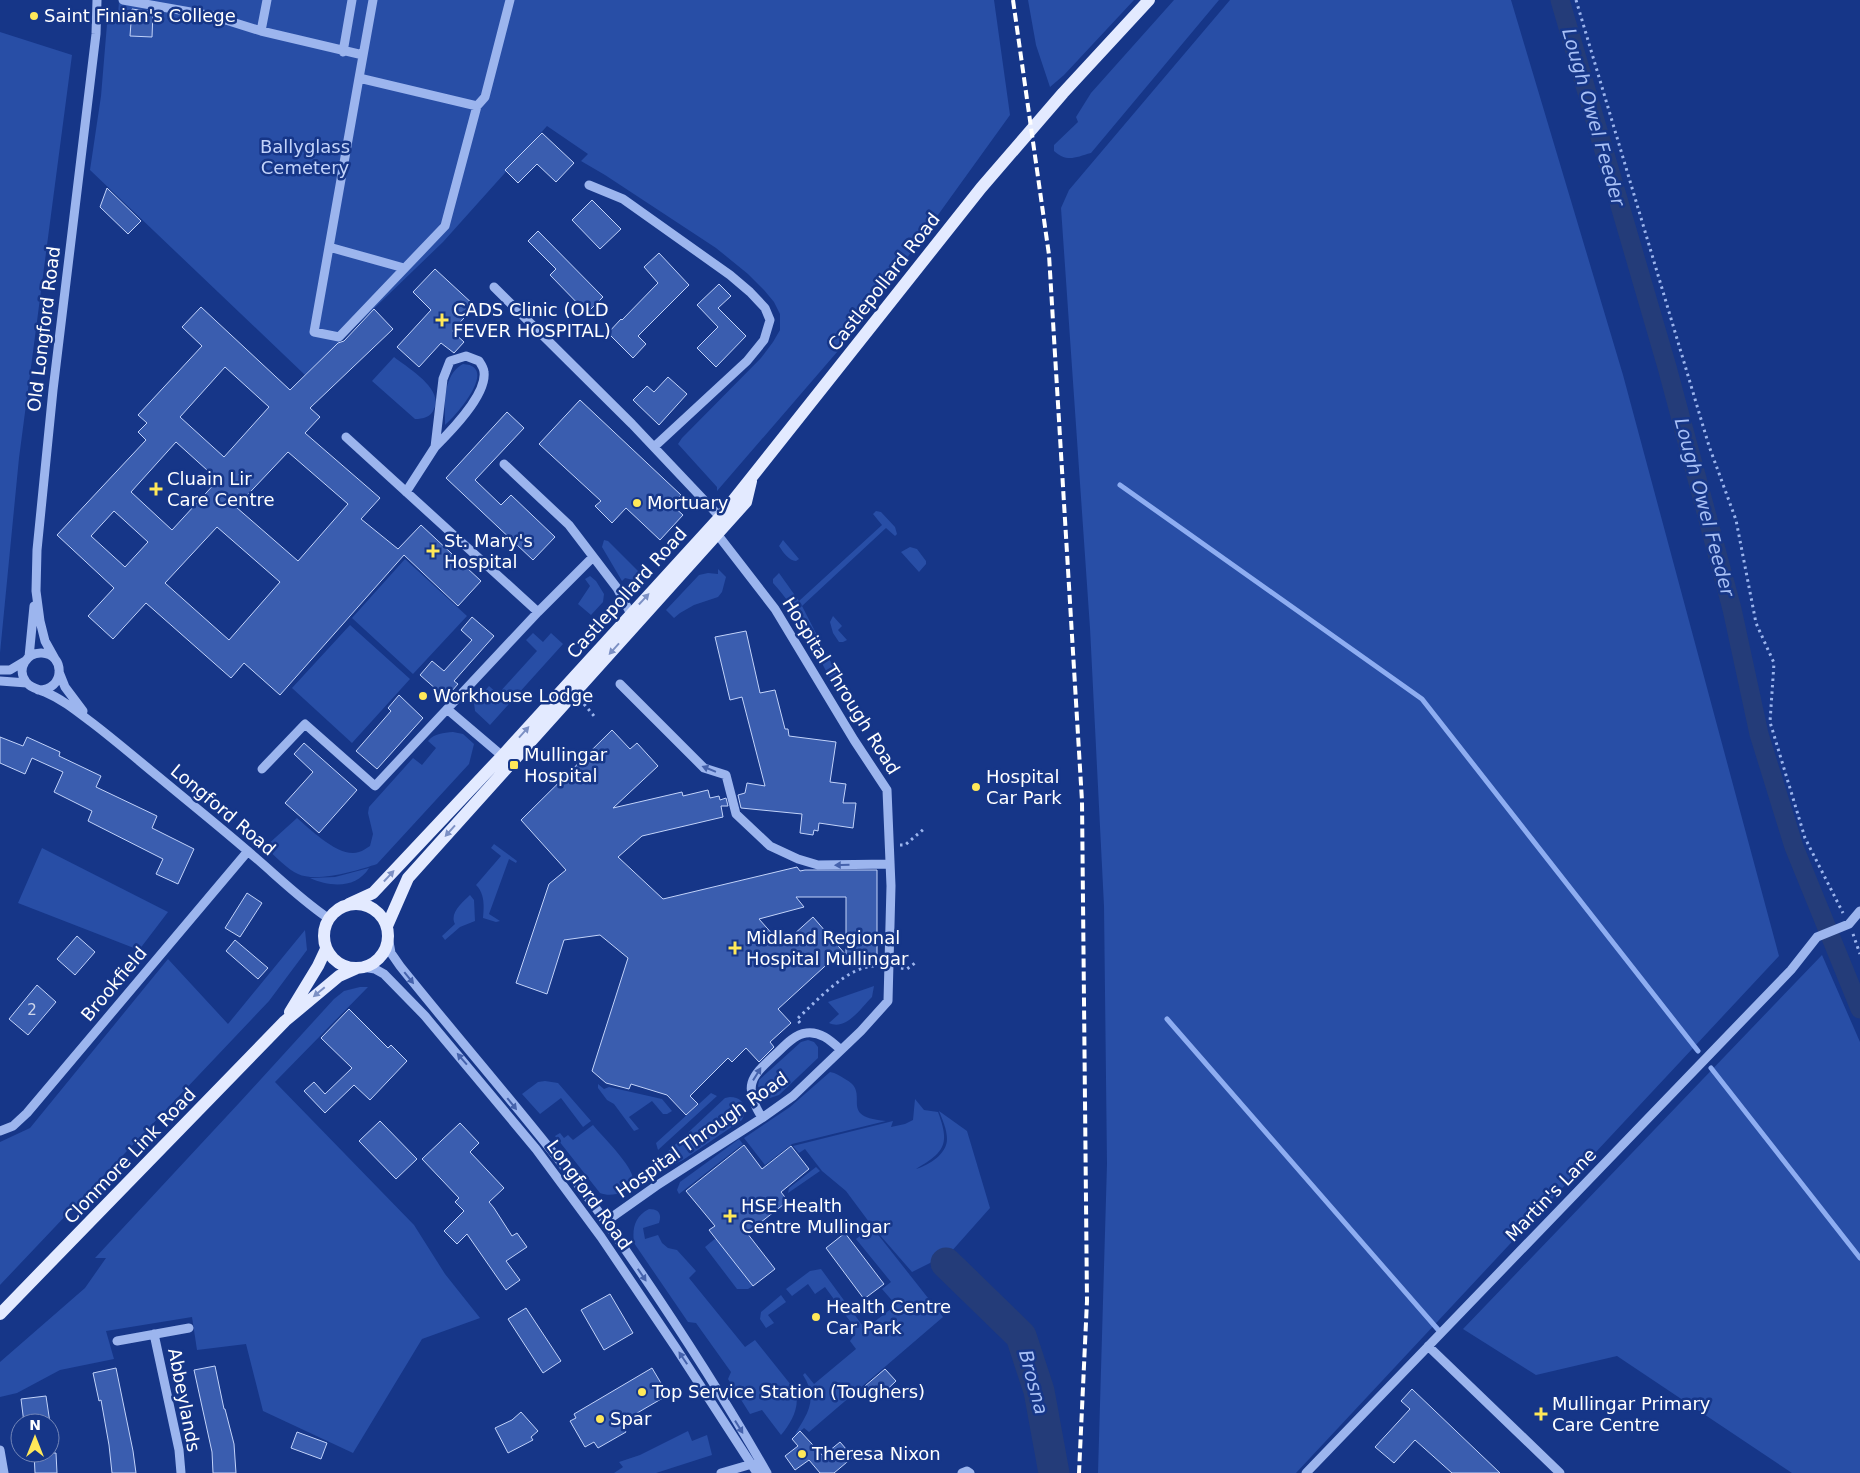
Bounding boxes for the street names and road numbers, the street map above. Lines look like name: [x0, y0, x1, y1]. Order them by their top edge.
street label: Castlepollard Road: [823, 209, 944, 355]
street label: Old Longford Road: [23, 245, 64, 413]
street label: Castlepollard Road: [562, 523, 691, 662]
street label: Hospital Through Road: [778, 593, 905, 778]
street label: Longford Road: [167, 760, 280, 860]
street label: Brookfield: [76, 942, 151, 1025]
street label: Hospital Through Road: [612, 1067, 792, 1202]
street label: Clonmore Link Road: [60, 1084, 200, 1228]
street label: Longford Road: [543, 1136, 636, 1254]
street label: Martin's Lane: [1501, 1144, 1600, 1245]
street label: Abbeylands: [164, 1346, 205, 1454]

